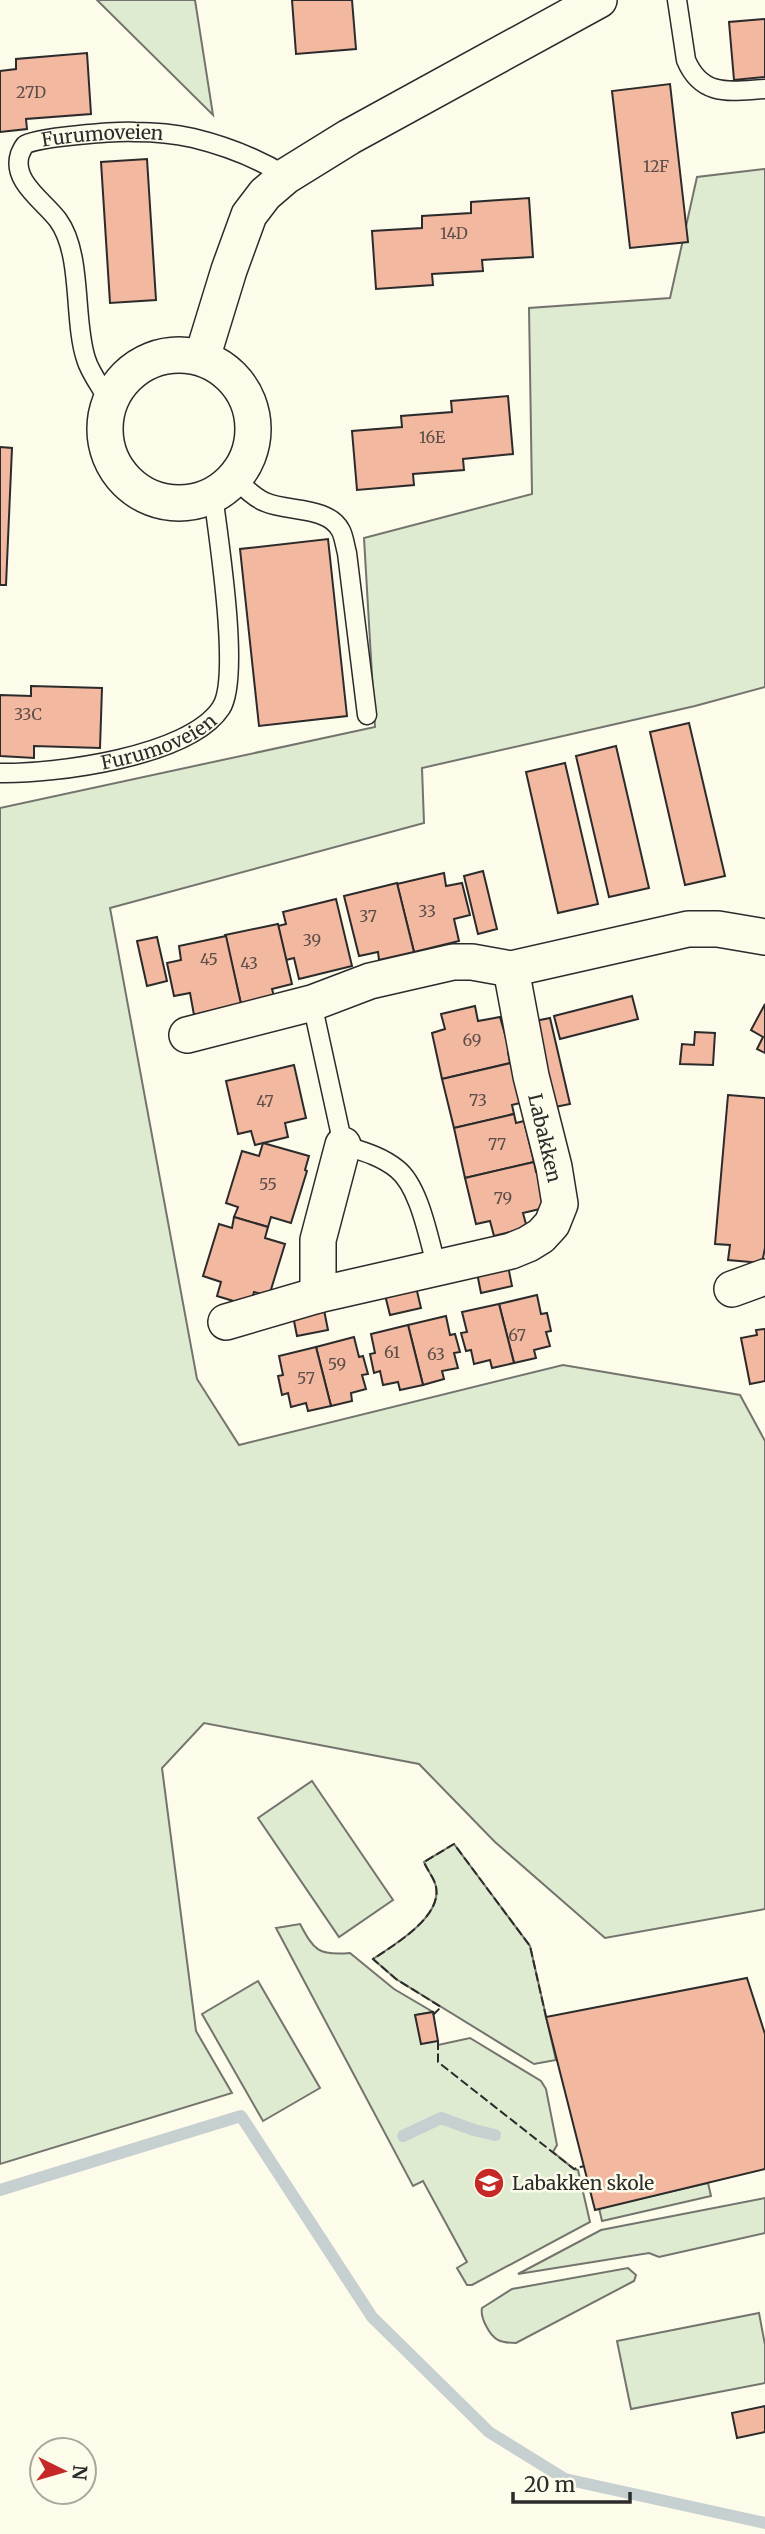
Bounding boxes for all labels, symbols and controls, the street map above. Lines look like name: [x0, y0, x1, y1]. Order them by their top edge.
house number: 27D: [16, 82, 46, 102]
street label: Furumoveien: [39, 120, 165, 152]
house number: 12F: [643, 156, 669, 176]
house number: 14D: [440, 223, 468, 243]
house number: 16E: [419, 427, 446, 447]
house number: 33C: [14, 704, 42, 724]
street label: Furumoveien: [99, 708, 222, 775]
house number: 33: [418, 901, 436, 921]
house number: 37: [359, 906, 377, 926]
house number: 39: [303, 930, 321, 950]
house number: 45: [200, 949, 218, 969]
house number: 43: [240, 953, 258, 973]
house number: 69: [463, 1030, 481, 1050]
house number: 73: [469, 1090, 487, 1110]
house number: 47: [256, 1091, 274, 1111]
street label: Labakken: [523, 1091, 567, 1185]
house number: 77: [488, 1134, 506, 1154]
house number: 55: [259, 1174, 277, 1194]
house number: 79: [494, 1188, 512, 1208]
house number: 67: [508, 1325, 526, 1345]
house number: 61: [384, 1342, 400, 1362]
house number: 63: [427, 1344, 445, 1364]
house number: 59: [328, 1354, 346, 1374]
house number: 57: [297, 1368, 315, 1388]
school or university icon: Labakken skole: [472, 2166, 506, 2200]
place label: Labakken skole: [512, 2171, 654, 2195]
north arrow: [28, 2436, 98, 2506]
scale bar: [513, 2460, 630, 2504]
text: N: [67, 2464, 93, 2481]
text: 20 m: [524, 2471, 576, 2498]

